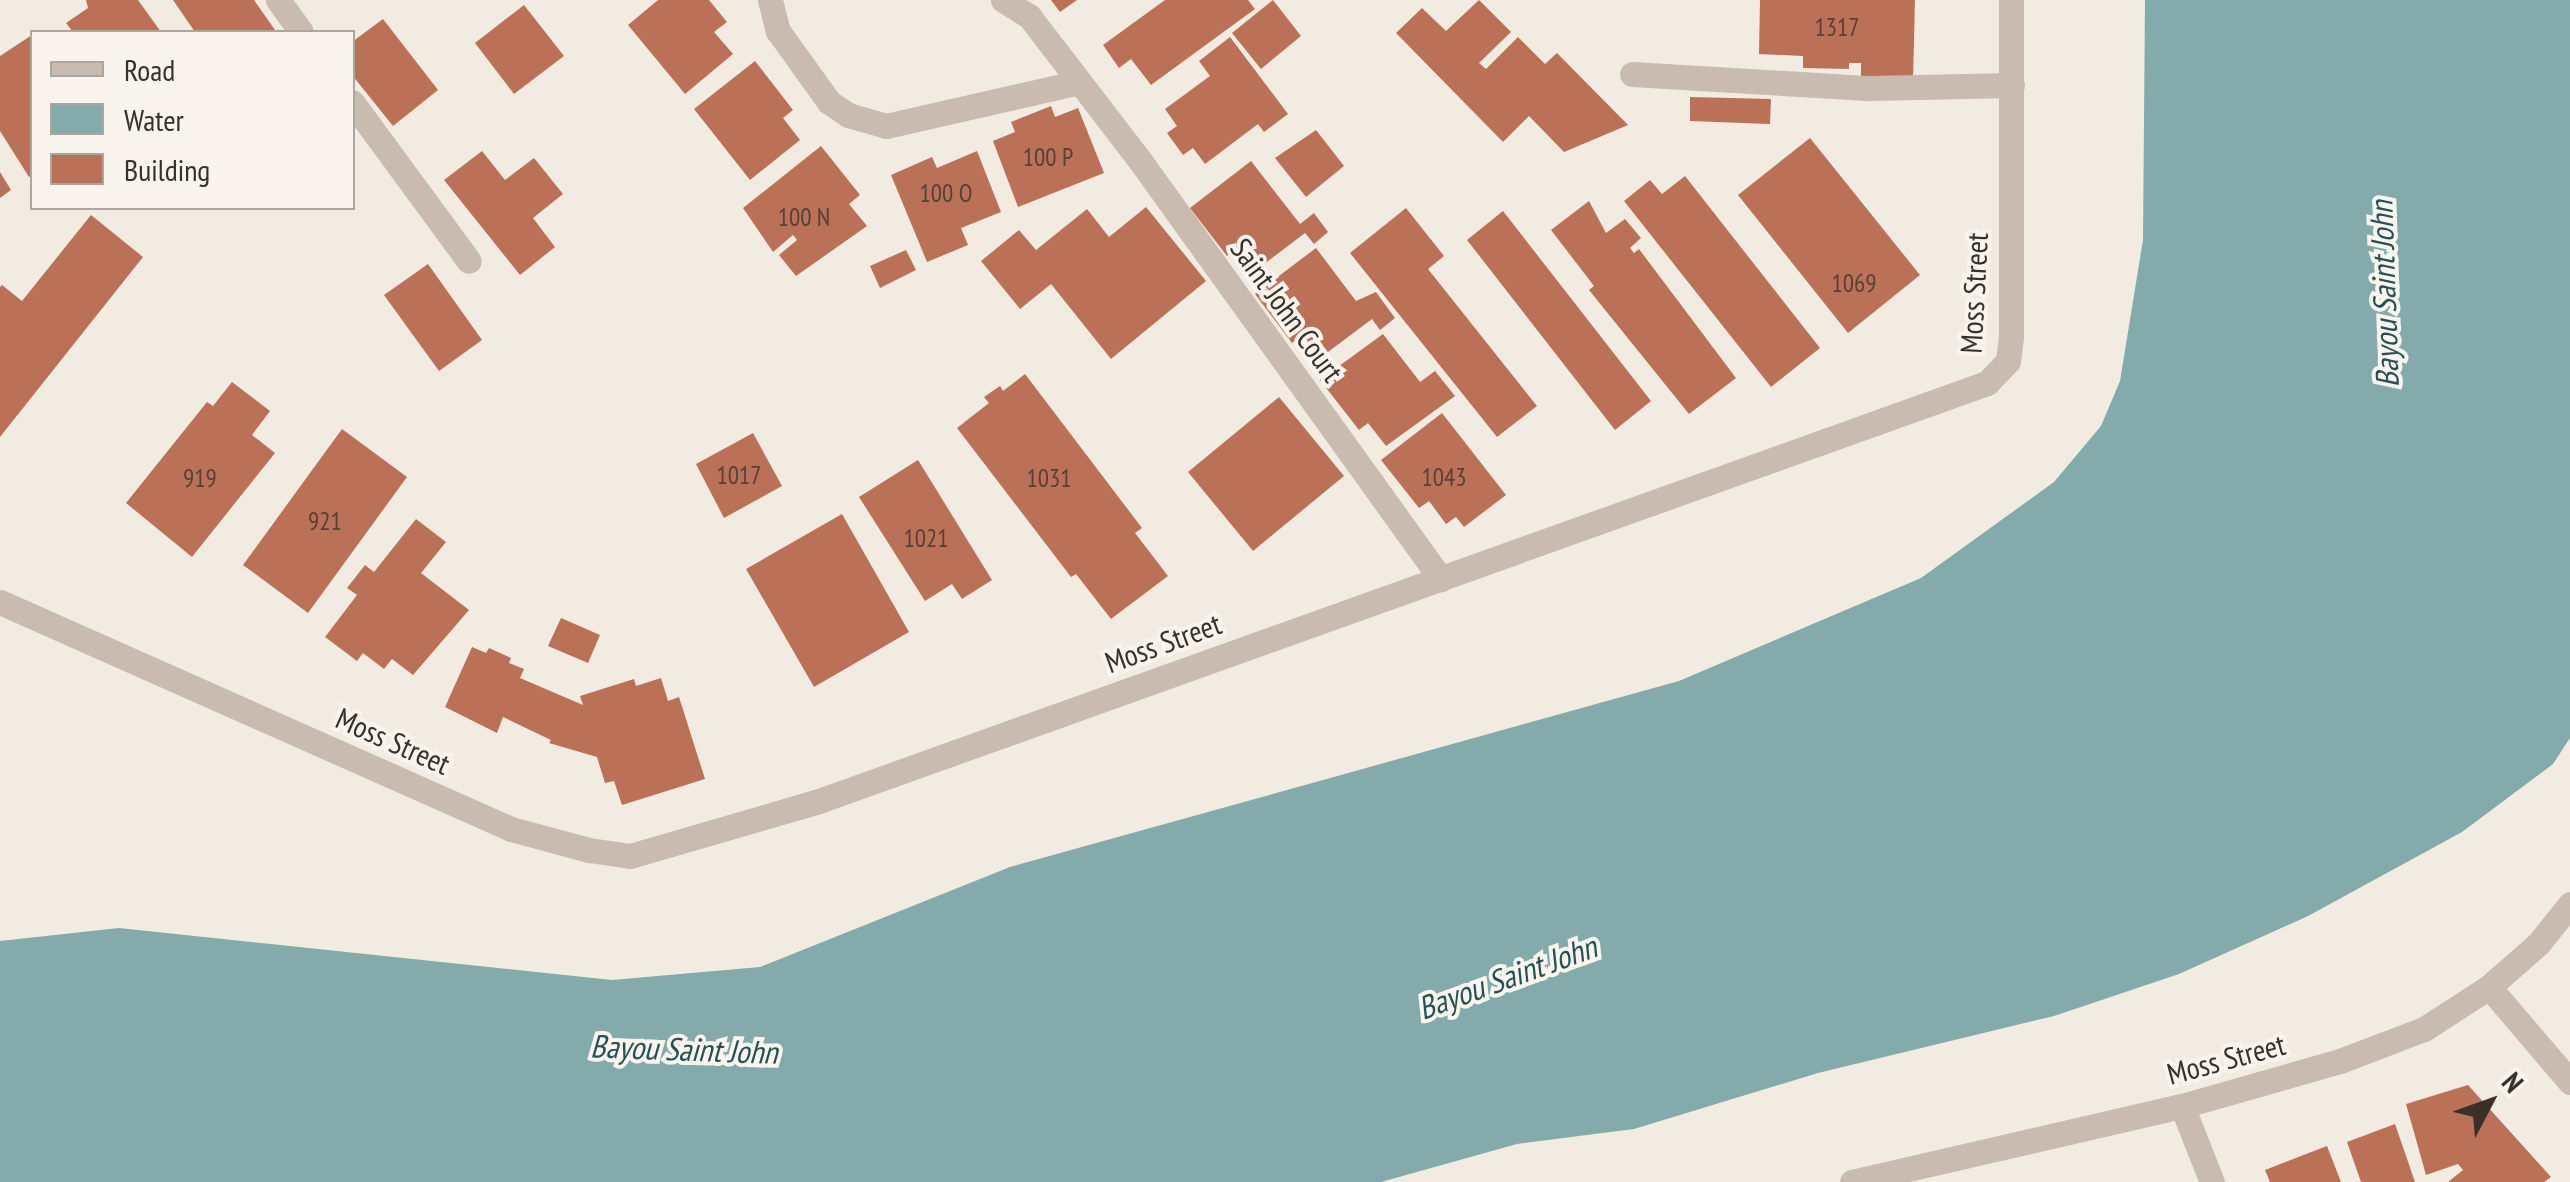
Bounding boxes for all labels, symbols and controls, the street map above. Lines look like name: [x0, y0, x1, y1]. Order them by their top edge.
house number: 1317: [1815, 12, 1859, 42]
legend: [30, 30, 355, 210]
text: Road: [124, 50, 175, 89]
text: Water: [124, 100, 184, 139]
house number: 100 P: [1023, 142, 1073, 172]
text: Building: [124, 150, 210, 189]
house number: 100 O: [920, 178, 972, 208]
water label: Bayou Saint John: [2362, 200, 2406, 388]
house number: 100 N: [778, 202, 830, 232]
street label: Saint John Court: [1223, 231, 1351, 389]
street label: Moss Street: [1953, 232, 1995, 354]
house number: 1069: [1832, 268, 1876, 298]
house number: 1017: [717, 460, 761, 490]
house number: 1043: [1422, 462, 1466, 492]
house number: 919: [183, 463, 217, 493]
house number: 1031: [1027, 463, 1071, 493]
house number: 921: [308, 506, 342, 536]
house number: 1021: [904, 523, 948, 553]
street label: Moss Street: [1100, 605, 1226, 681]
street label: Moss Street: [330, 700, 456, 782]
water label: Bayou Saint John: [1413, 927, 1601, 1027]
street label: Moss Street: [2163, 1026, 2289, 1092]
water label: Bayou Saint John: [590, 1027, 778, 1071]
north arrow: [2440, 1052, 2540, 1152]
text: N: [2494, 1064, 2532, 1100]

